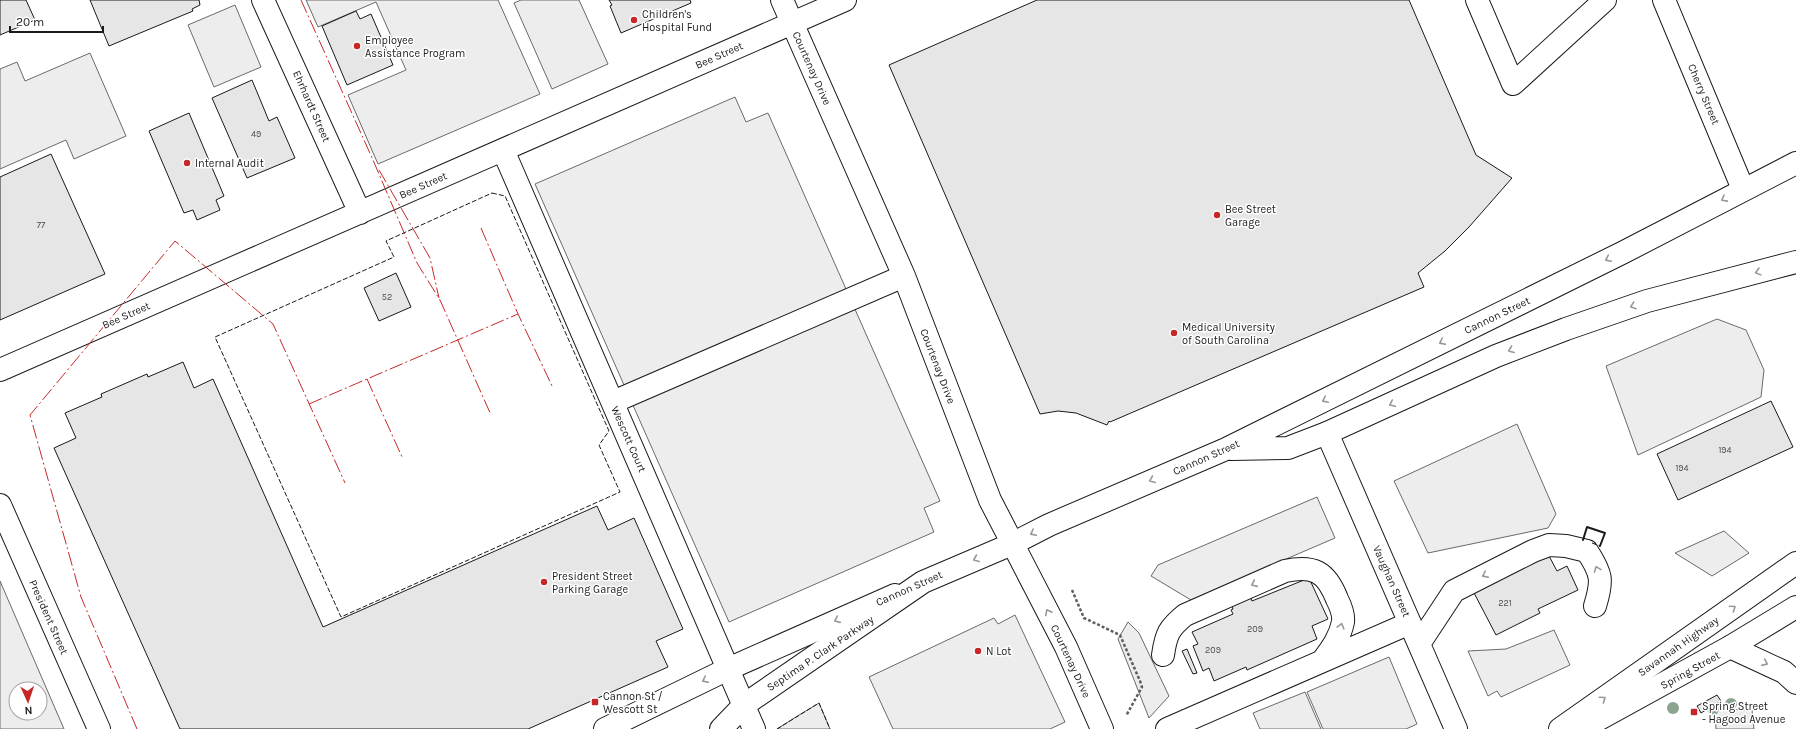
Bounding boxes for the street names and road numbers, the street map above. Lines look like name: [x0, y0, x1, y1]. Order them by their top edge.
street label: Courtenay Drive: [789, 29, 834, 107]
street label: Bee Street: [693, 39, 745, 72]
street label: Cherry Street: [1685, 62, 1722, 127]
street label: Ehrhardt Street: [290, 68, 333, 144]
street label: Bee Street: [397, 169, 449, 202]
street label: Cannon Street: [1462, 294, 1532, 337]
street label: Bee Street: [100, 299, 152, 332]
street label: Courtenay Drive: [917, 327, 958, 406]
street label: Wescott Court: [608, 404, 649, 474]
street label: Cannon Street: [1171, 437, 1242, 478]
street label: Vaughan Street: [1370, 543, 1413, 619]
street label: Cannon Street: [874, 568, 945, 609]
street label: President Street: [26, 578, 71, 657]
street label: Septima P. Clark Parkway: [764, 613, 876, 694]
street label: Savannah Highway: [1635, 614, 1721, 679]
street label: Courtenay Drive: [1048, 623, 1093, 700]
street label: Spring Street: [1658, 649, 1722, 692]

